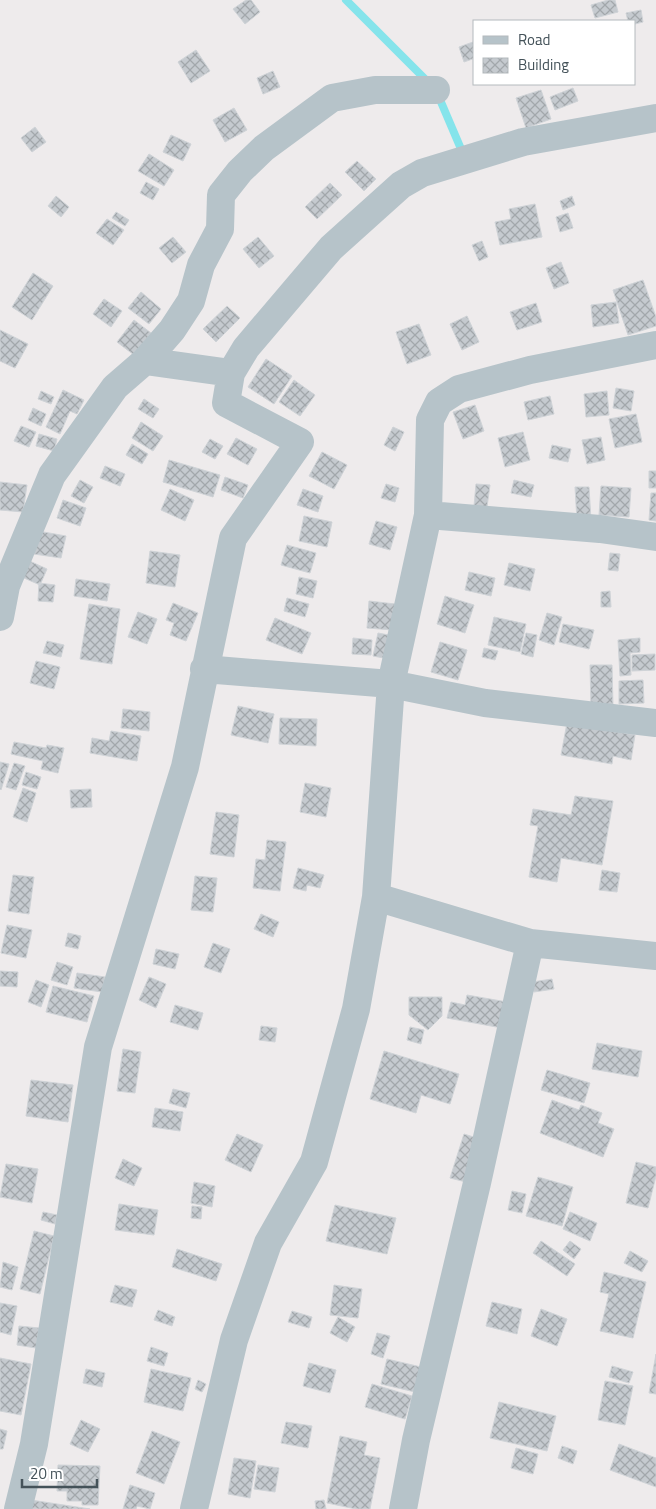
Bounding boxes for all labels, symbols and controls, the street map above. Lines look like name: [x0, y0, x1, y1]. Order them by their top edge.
legend: [473, 20, 636, 85]
text: Road: [518, 28, 550, 51]
text: Building: [518, 53, 569, 76]
scale bar: [22, 1456, 98, 1488]
text: 20 m: [30, 1462, 63, 1485]

